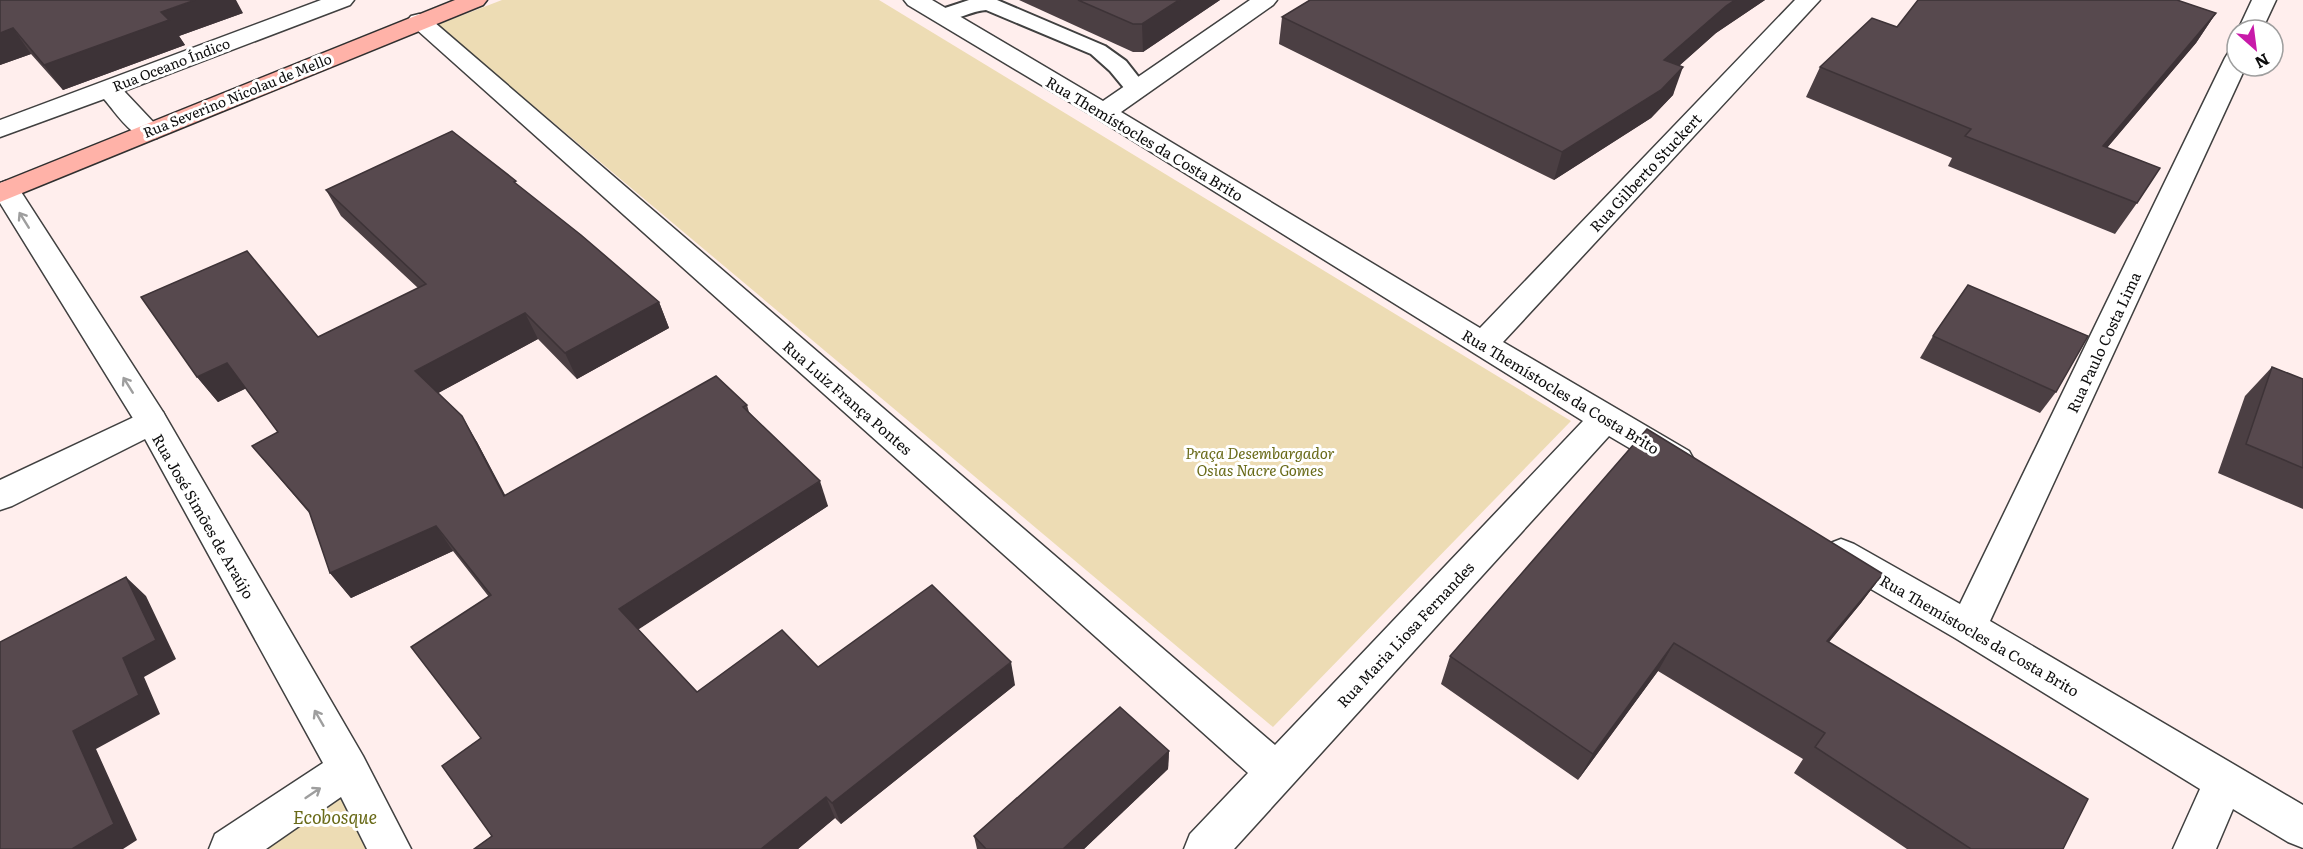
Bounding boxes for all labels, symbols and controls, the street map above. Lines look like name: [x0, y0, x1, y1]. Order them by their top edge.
north arrow: [2225, 18, 2285, 78]
street label: Rua Oceano Índico: [109, 32, 233, 96]
street label: Rua Severino Nicolau de Mello: [140, 48, 334, 142]
text: N: [2251, 48, 2274, 76]
street label: Rua Themístocles da Costa Brito: [1042, 70, 1248, 206]
street label: Rua Gilberto Stuckert: [1584, 107, 1706, 237]
one-way arrow: [18, 211, 31, 228]
street label: Rua Paulo Costa Lima: [2060, 267, 2146, 416]
street label: Rua Themístocles da Costa Brito: [1458, 323, 1664, 459]
street label: Rua Luiz França Pontes: [778, 334, 918, 460]
one-way arrow: [121, 377, 133, 394]
street label: Rua José Simões de Araújo: [147, 429, 261, 603]
park label: Praça Desembargador Osias Nacre Gomes: [1185, 441, 1335, 481]
street label: Rua Maria Liosa Fernandes: [1331, 556, 1479, 712]
street label: Rua Themístocles da Costa Brito: [1876, 568, 2084, 702]
one-way arrow: [313, 710, 325, 727]
one-way arrow: [304, 786, 321, 798]
park label: Ecobosque: [293, 803, 377, 830]

